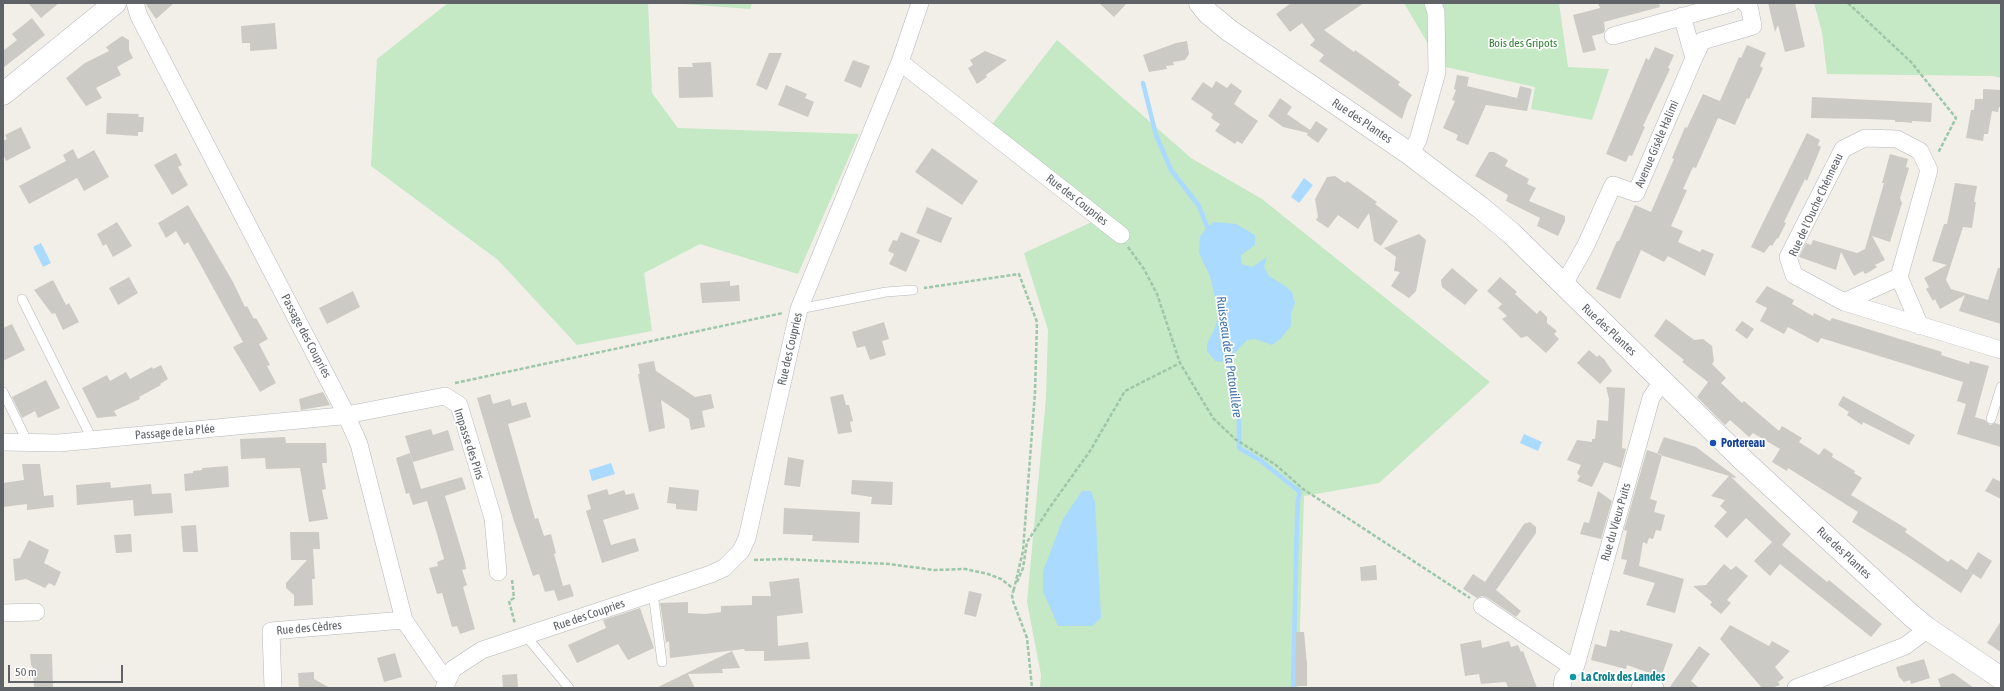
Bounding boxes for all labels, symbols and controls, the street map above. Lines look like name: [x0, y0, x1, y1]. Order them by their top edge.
park label: Bois des Gripots: [1489, 36, 1557, 50]
street label: Rue des Plantes: [1329, 96, 1395, 146]
street label: Avenue Gisèle Halimi: [1632, 98, 1682, 190]
street label: Rue de l'Ouche Chénneau: [1786, 151, 1846, 259]
street label: Rue des Coupries: [1043, 171, 1111, 229]
street label: Passage des Coupries: [278, 292, 334, 380]
water label: Ruisseau de la Patouillère: [1213, 295, 1245, 419]
street label: Rue des Plantes: [1579, 301, 1639, 359]
street label: Rue des Coupries: [775, 311, 805, 387]
street label: Impasse des Pins: [451, 407, 487, 481]
street label: Passage de la Plée: [134, 421, 216, 443]
place label: Portereau: [1721, 436, 1765, 450]
marker: Portereau: [1708, 438, 1718, 448]
street label: Rue du Vieux Puits: [1598, 481, 1634, 563]
street label: Rue des Plantes: [1814, 524, 1874, 582]
street label: Rue des Coupries: [551, 596, 627, 634]
street label: Rue des Cèdres: [276, 618, 342, 638]
scale bar: [10, 657, 125, 683]
text: 50 m: [15, 665, 37, 679]
place label: La Croix des Landes: [1581, 670, 1665, 684]
marker: La Croix des Landes: [1568, 672, 1578, 682]

